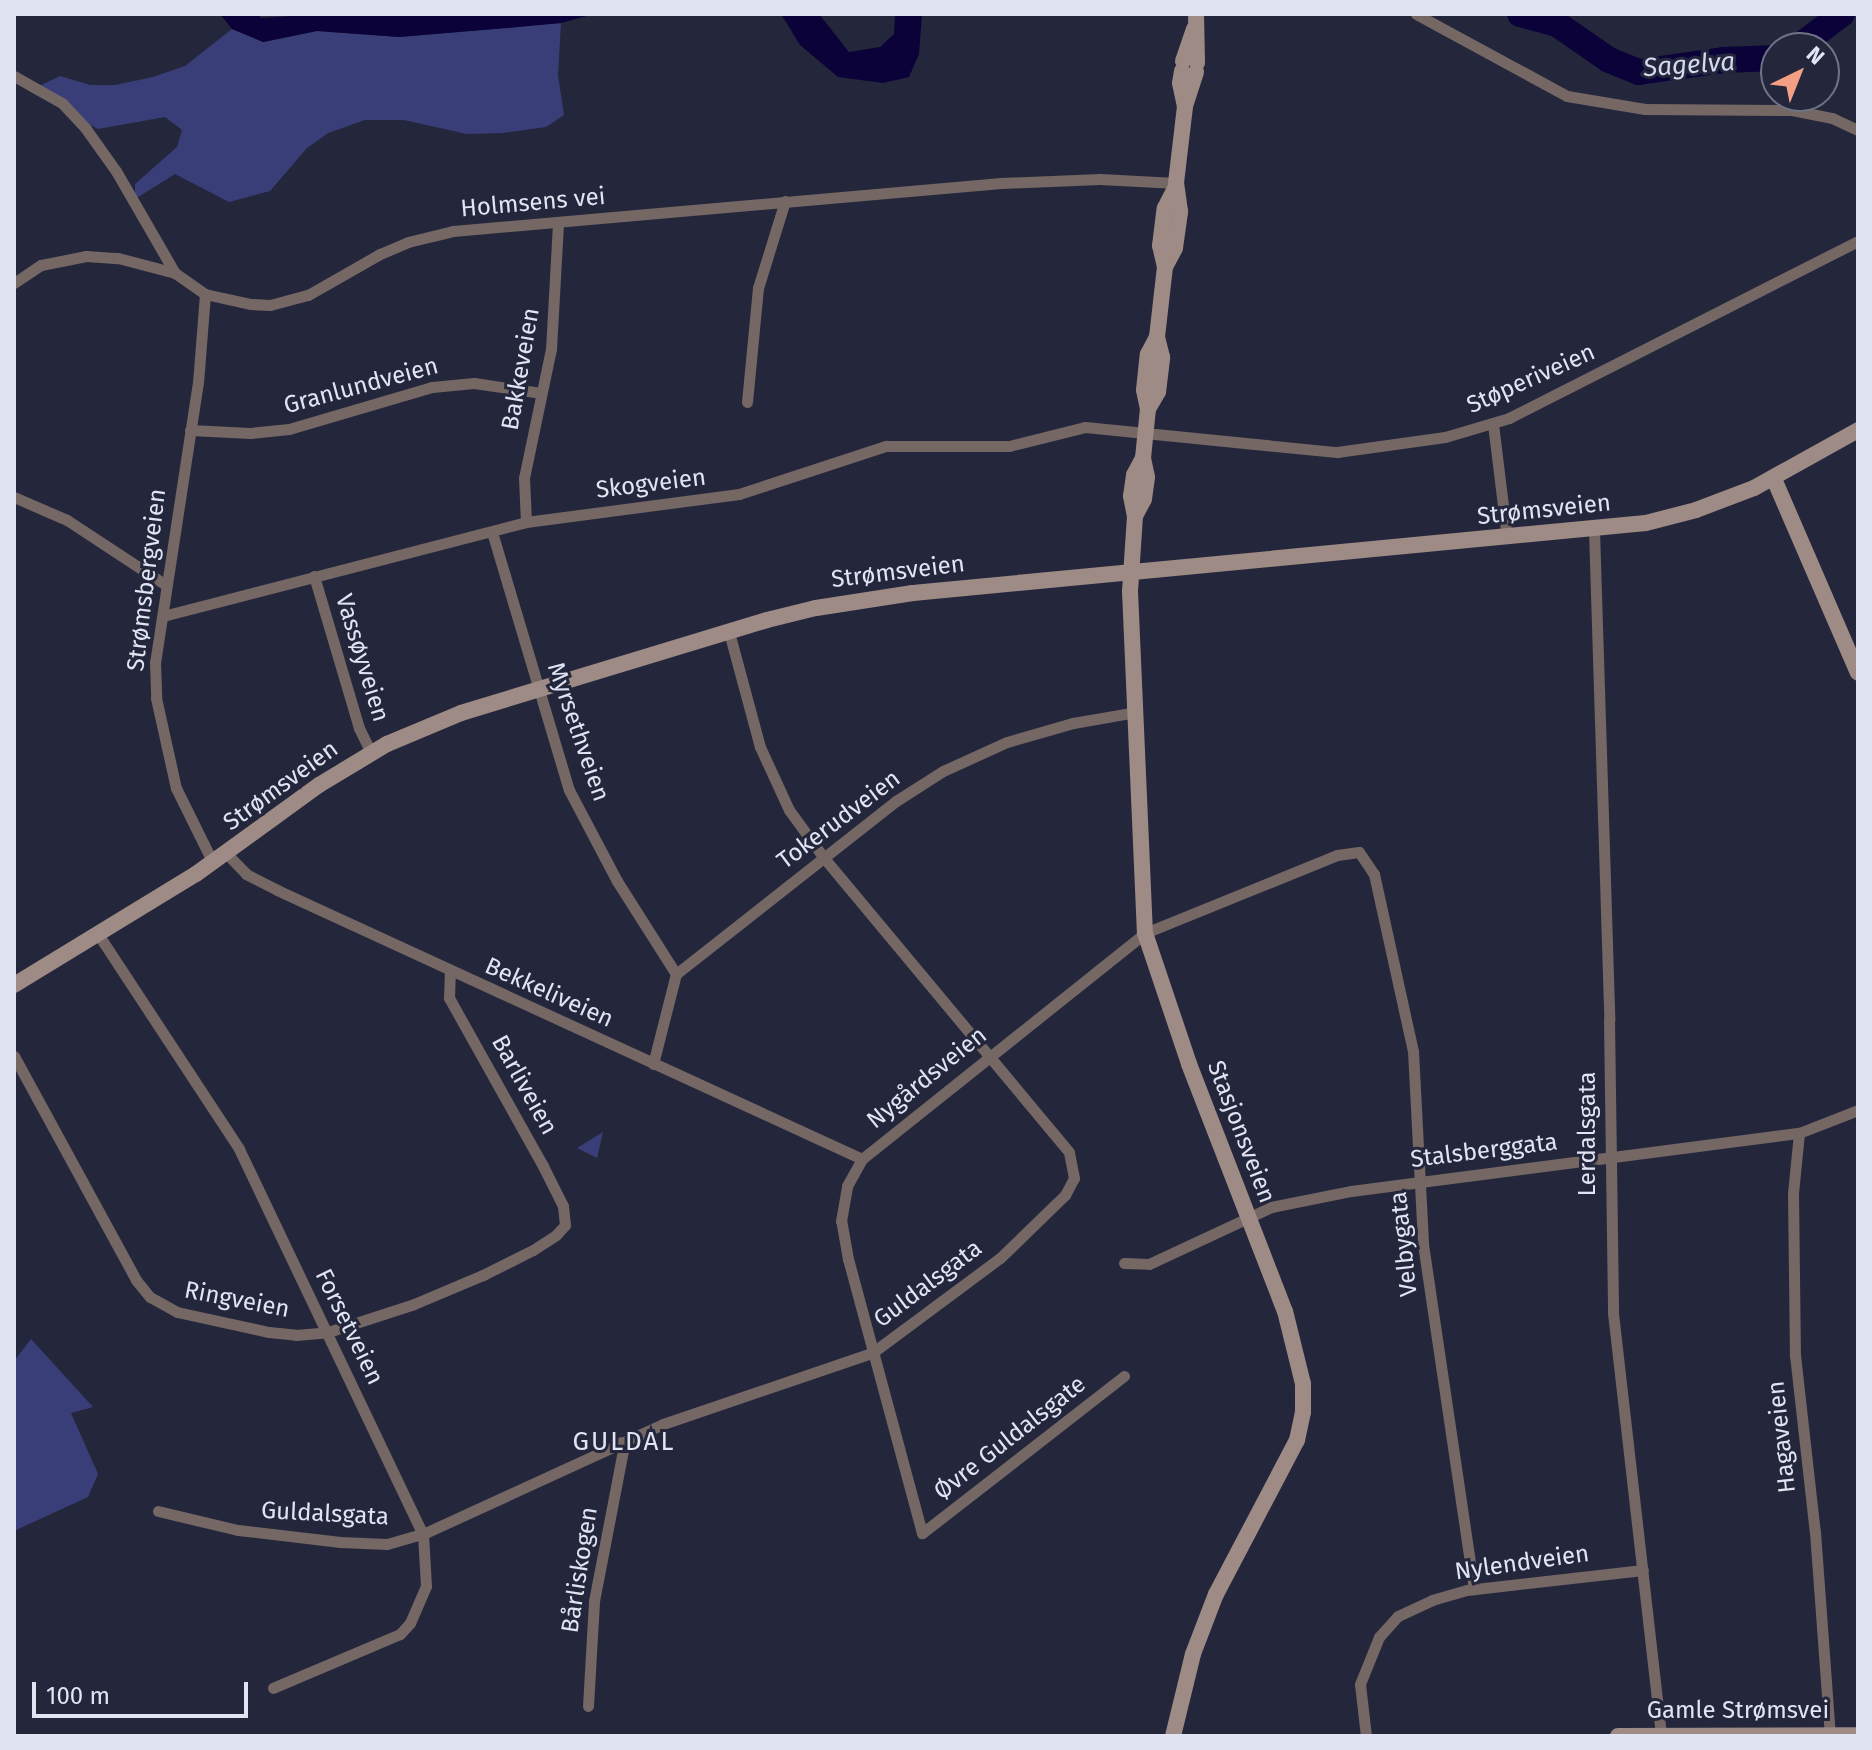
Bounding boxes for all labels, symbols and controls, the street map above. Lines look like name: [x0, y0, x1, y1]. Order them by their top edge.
north arrow: [1760, 32, 1840, 112]
text: N: [1801, 41, 1830, 70]
water label: Sagelva: [1642, 46, 1736, 84]
street label: Holmsens vei: [459, 182, 607, 224]
street label: Bakkeveien: [496, 306, 546, 432]
street label: Støperiveien: [1462, 338, 1600, 420]
street label: Granlundveien: [281, 352, 441, 420]
street label: Skogveien: [594, 463, 708, 505]
street label: Strømsbergveien: [122, 487, 172, 673]
street label: Strømsveien: [1476, 489, 1612, 531]
street label: Strømsveien: [830, 550, 966, 594]
street label: Vassøyveien: [329, 591, 395, 725]
street label: Myrsethveien: [541, 659, 615, 805]
street label: Strømsveien: [218, 735, 344, 837]
street label: Tokerudveien: [772, 764, 906, 876]
street label: Bekkeliveien: [480, 952, 618, 1034]
street label: Nygårdsveien: [861, 1021, 993, 1135]
street label: Barliveien: [485, 1030, 563, 1140]
street label: Stasjonsveien: [1201, 1057, 1281, 1207]
street label: Lerdalsgata: [1574, 1071, 1602, 1197]
street label: Stalsberggata: [1409, 1128, 1559, 1174]
street label: Velbygata: [1384, 1190, 1424, 1298]
street label: Guldalsgata: [868, 1234, 988, 1334]
street label: Forsetveien: [309, 1264, 389, 1390]
street label: Ringveien: [182, 1276, 292, 1324]
street label: Øvre Guldalsgate: [929, 1370, 1091, 1506]
street label: Hagaveien: [1762, 1380, 1802, 1494]
district label: GULDAL: [573, 1426, 675, 1458]
street label: Guldalsgata: [260, 1496, 390, 1532]
street label: Bårliskogen: [556, 1505, 604, 1635]
street label: Nylendveien: [1453, 1539, 1591, 1587]
scale bar: [36, 1666, 252, 1716]
text: 100 m: [46, 1682, 110, 1710]
street label: Gamle Strømsvei: [1647, 1697, 1829, 1725]

